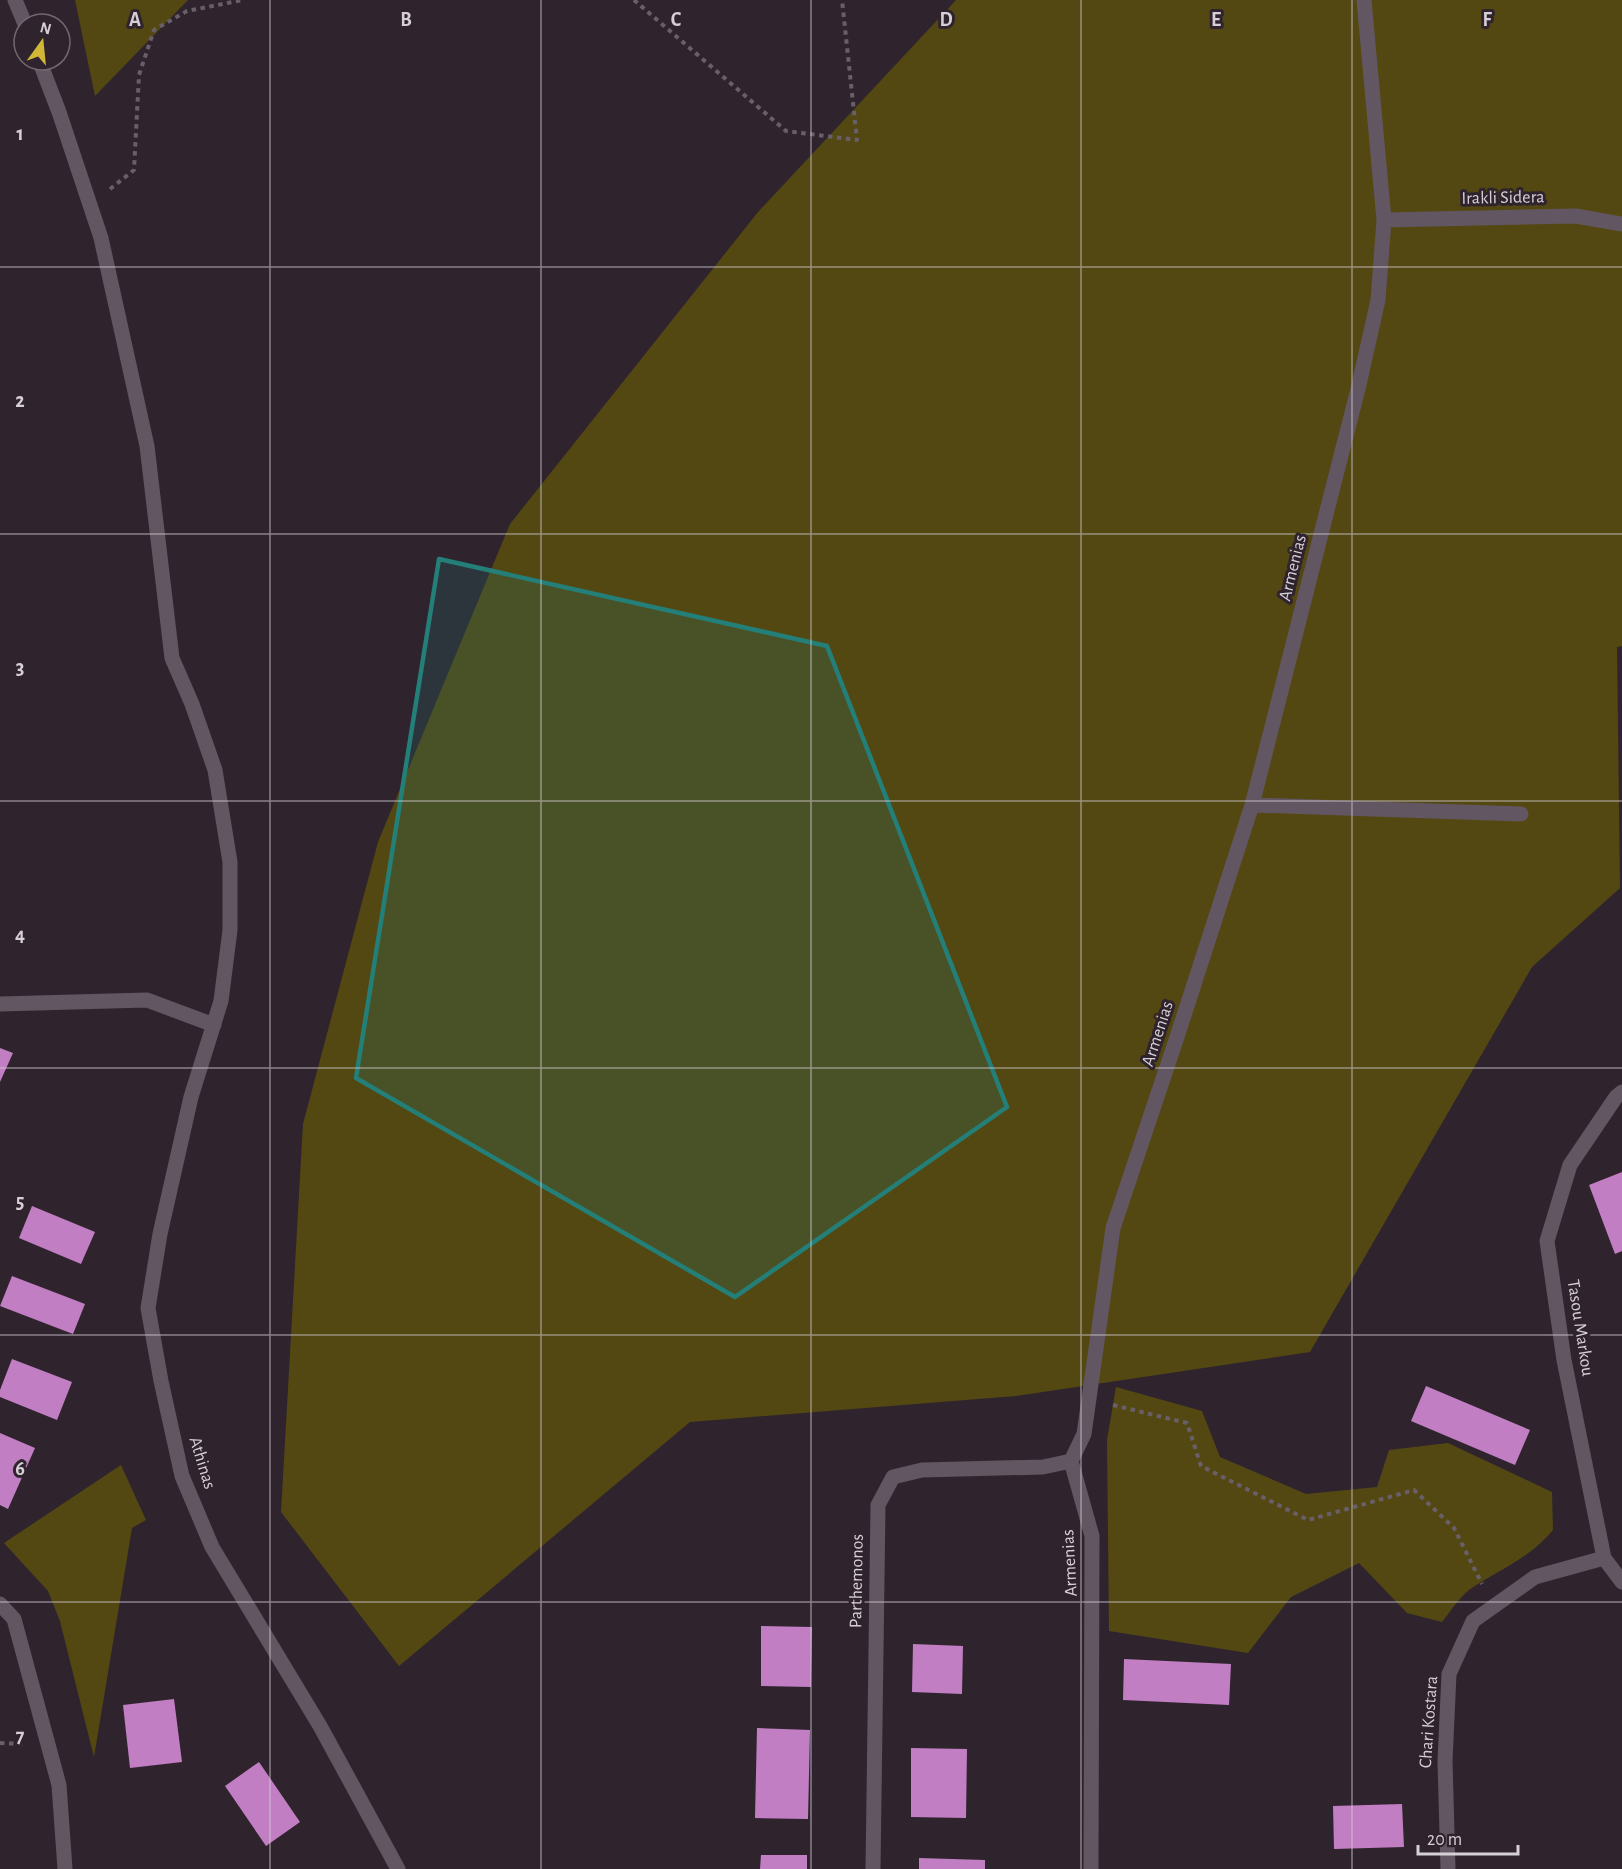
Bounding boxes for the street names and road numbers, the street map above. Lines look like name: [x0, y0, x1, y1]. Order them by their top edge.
street label: Irakli Sidera: [1461, 188, 1545, 208]
street label: Armenias: [1276, 533, 1310, 603]
street label: Armenias: [1139, 999, 1177, 1069]
street label: Tasou Markou: [1563, 1278, 1597, 1378]
street label: Athinas: [186, 1435, 218, 1491]
street label: Armenias: [1059, 1529, 1081, 1597]
street label: Parthemonos: [847, 1534, 867, 1628]
street label: Chari Kostara: [1417, 1675, 1441, 1769]

